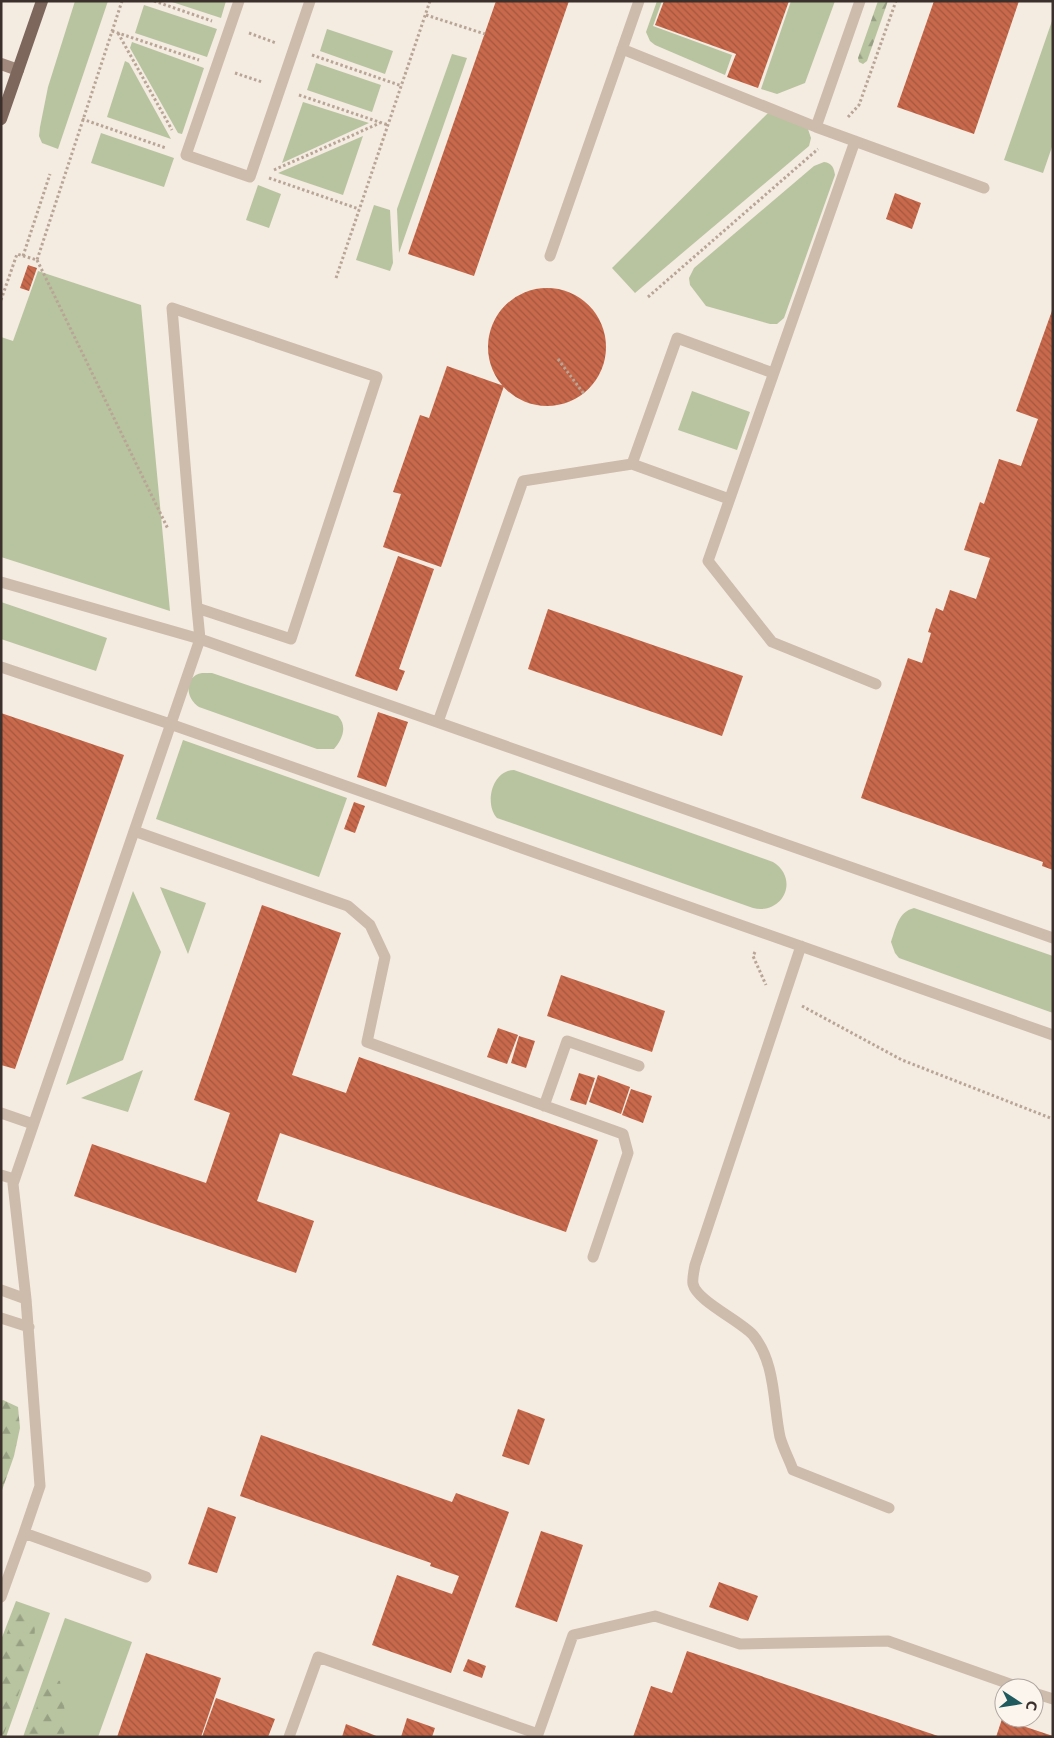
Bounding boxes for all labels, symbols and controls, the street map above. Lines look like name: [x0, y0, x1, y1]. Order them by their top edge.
north arrow: [994, 1678, 1044, 1728]
text: С: [1023, 1699, 1042, 1712]

